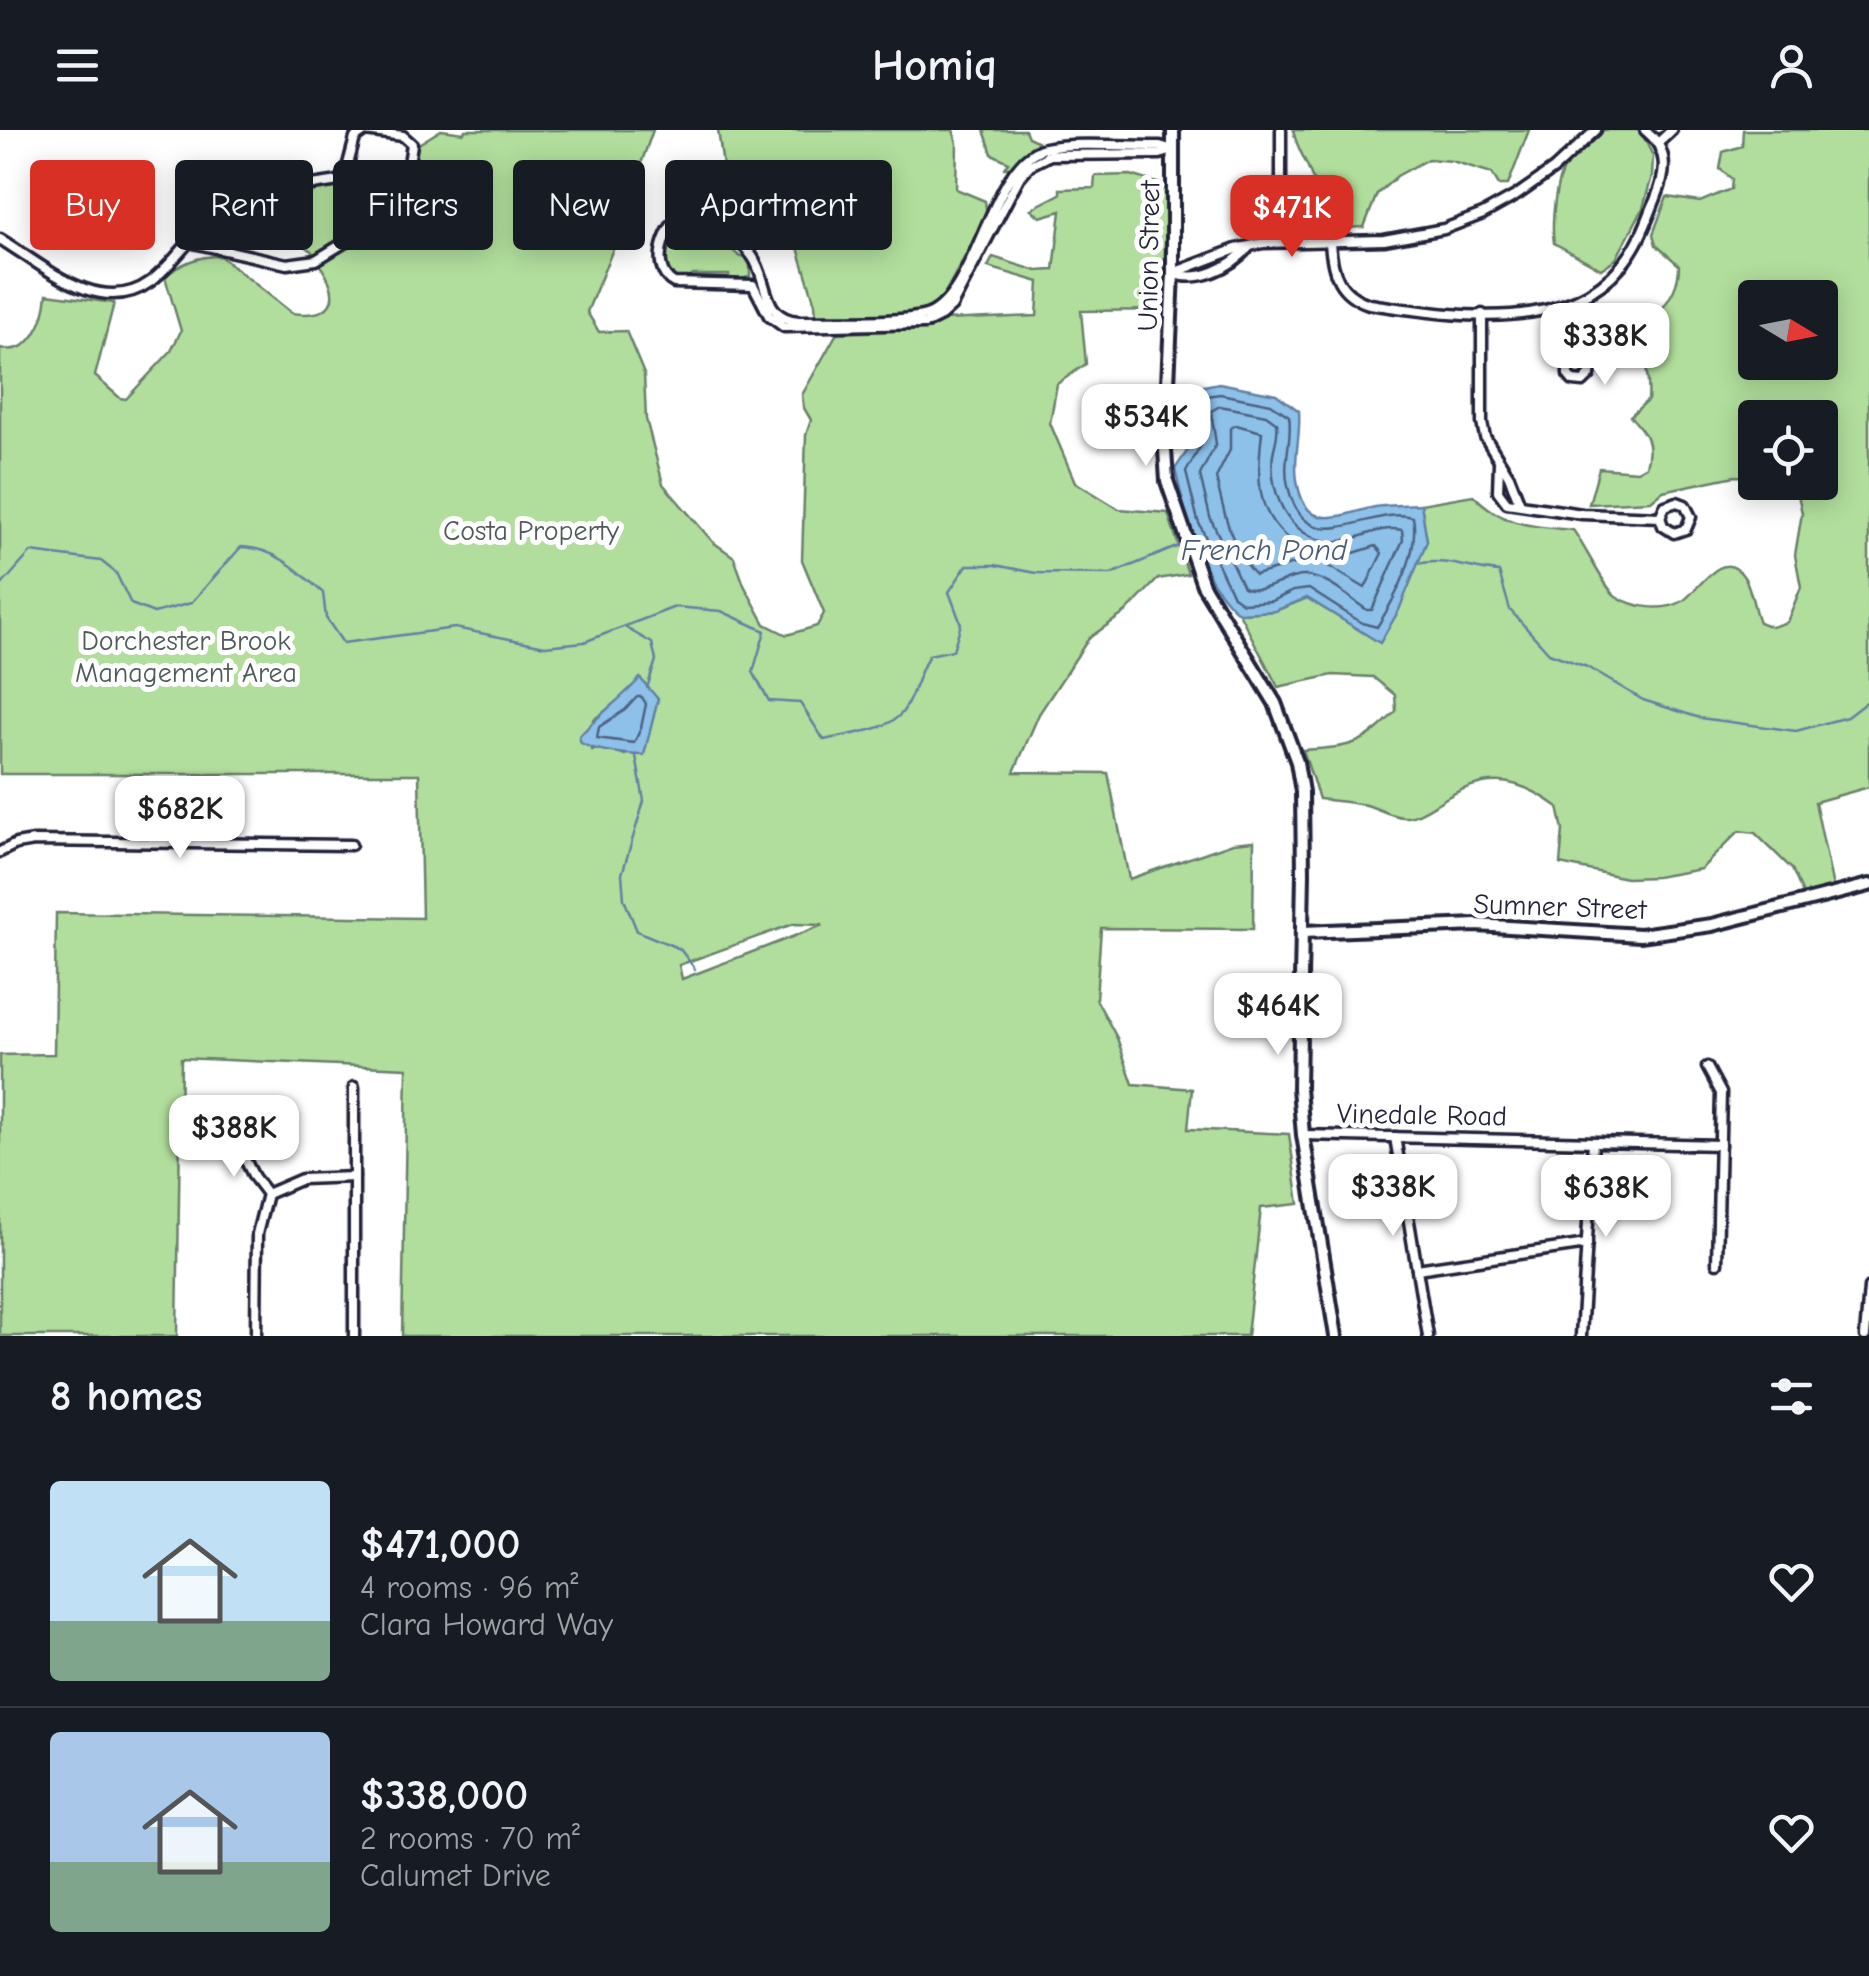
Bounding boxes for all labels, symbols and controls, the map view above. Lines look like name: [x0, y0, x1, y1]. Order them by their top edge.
icon: menu: [50, 38, 105, 93]
icon: person: [1764, 38, 1819, 93]
text: Homiq: [872, 39, 997, 91]
chip: Buy: [30, 160, 155, 250]
chip: Rent: [175, 160, 313, 250]
chip: Filters: [333, 160, 493, 250]
chip: New: [513, 160, 645, 250]
chip: Apartment: [665, 160, 892, 250]
pin: $471K: [1222, 175, 1362, 260]
street label: Union Street: [1132, 179, 1166, 332]
text: $471K: [1252, 189, 1332, 226]
north arrow: [1738, 280, 1838, 380]
map controls: [1738, 280, 1838, 500]
pin: $338K: [1535, 303, 1675, 388]
text: $338K: [1562, 317, 1648, 354]
pin: $534K: [1076, 384, 1216, 469]
text: $534K: [1103, 398, 1189, 435]
button: locate: [1738, 400, 1838, 500]
park label: Costa Property: [443, 515, 620, 547]
water label: French Pond: [1181, 533, 1348, 568]
park label: Dorchester Brook Management Area: [75, 625, 297, 689]
pin: $682K: [110, 776, 250, 861]
text: $682K: [137, 790, 223, 827]
street label: Sumner Street: [1473, 888, 1648, 926]
pin: $464K: [1208, 973, 1348, 1058]
text: $464K: [1236, 987, 1320, 1024]
pin: $388K: [164, 1095, 304, 1180]
street label: Vinedale Road: [1337, 1098, 1507, 1132]
text: $388K: [191, 1109, 277, 1146]
pin: $338K: [1323, 1154, 1463, 1239]
pin: $638K: [1536, 1155, 1676, 1240]
text: $338K: [1350, 1168, 1436, 1205]
text: $638K: [1563, 1169, 1649, 1206]
icon: filters: [1764, 1369, 1819, 1424]
text: 8 homes: [50, 1372, 202, 1421]
text: $471,000: [360, 1520, 520, 1569]
icon: home: [130, 1521, 250, 1641]
icon: heart: [1764, 1554, 1819, 1609]
text: 4 rooms · 96 m²: [360, 1569, 578, 1606]
text: Clara Howard Way: [360, 1606, 613, 1643]
text: $338,000: [360, 1771, 528, 1820]
icon: home: [130, 1772, 250, 1892]
icon: heart: [1764, 1805, 1819, 1860]
text: 2 rooms · 70 m²: [360, 1820, 580, 1857]
text: Calumet Drive: [360, 1857, 551, 1894]

